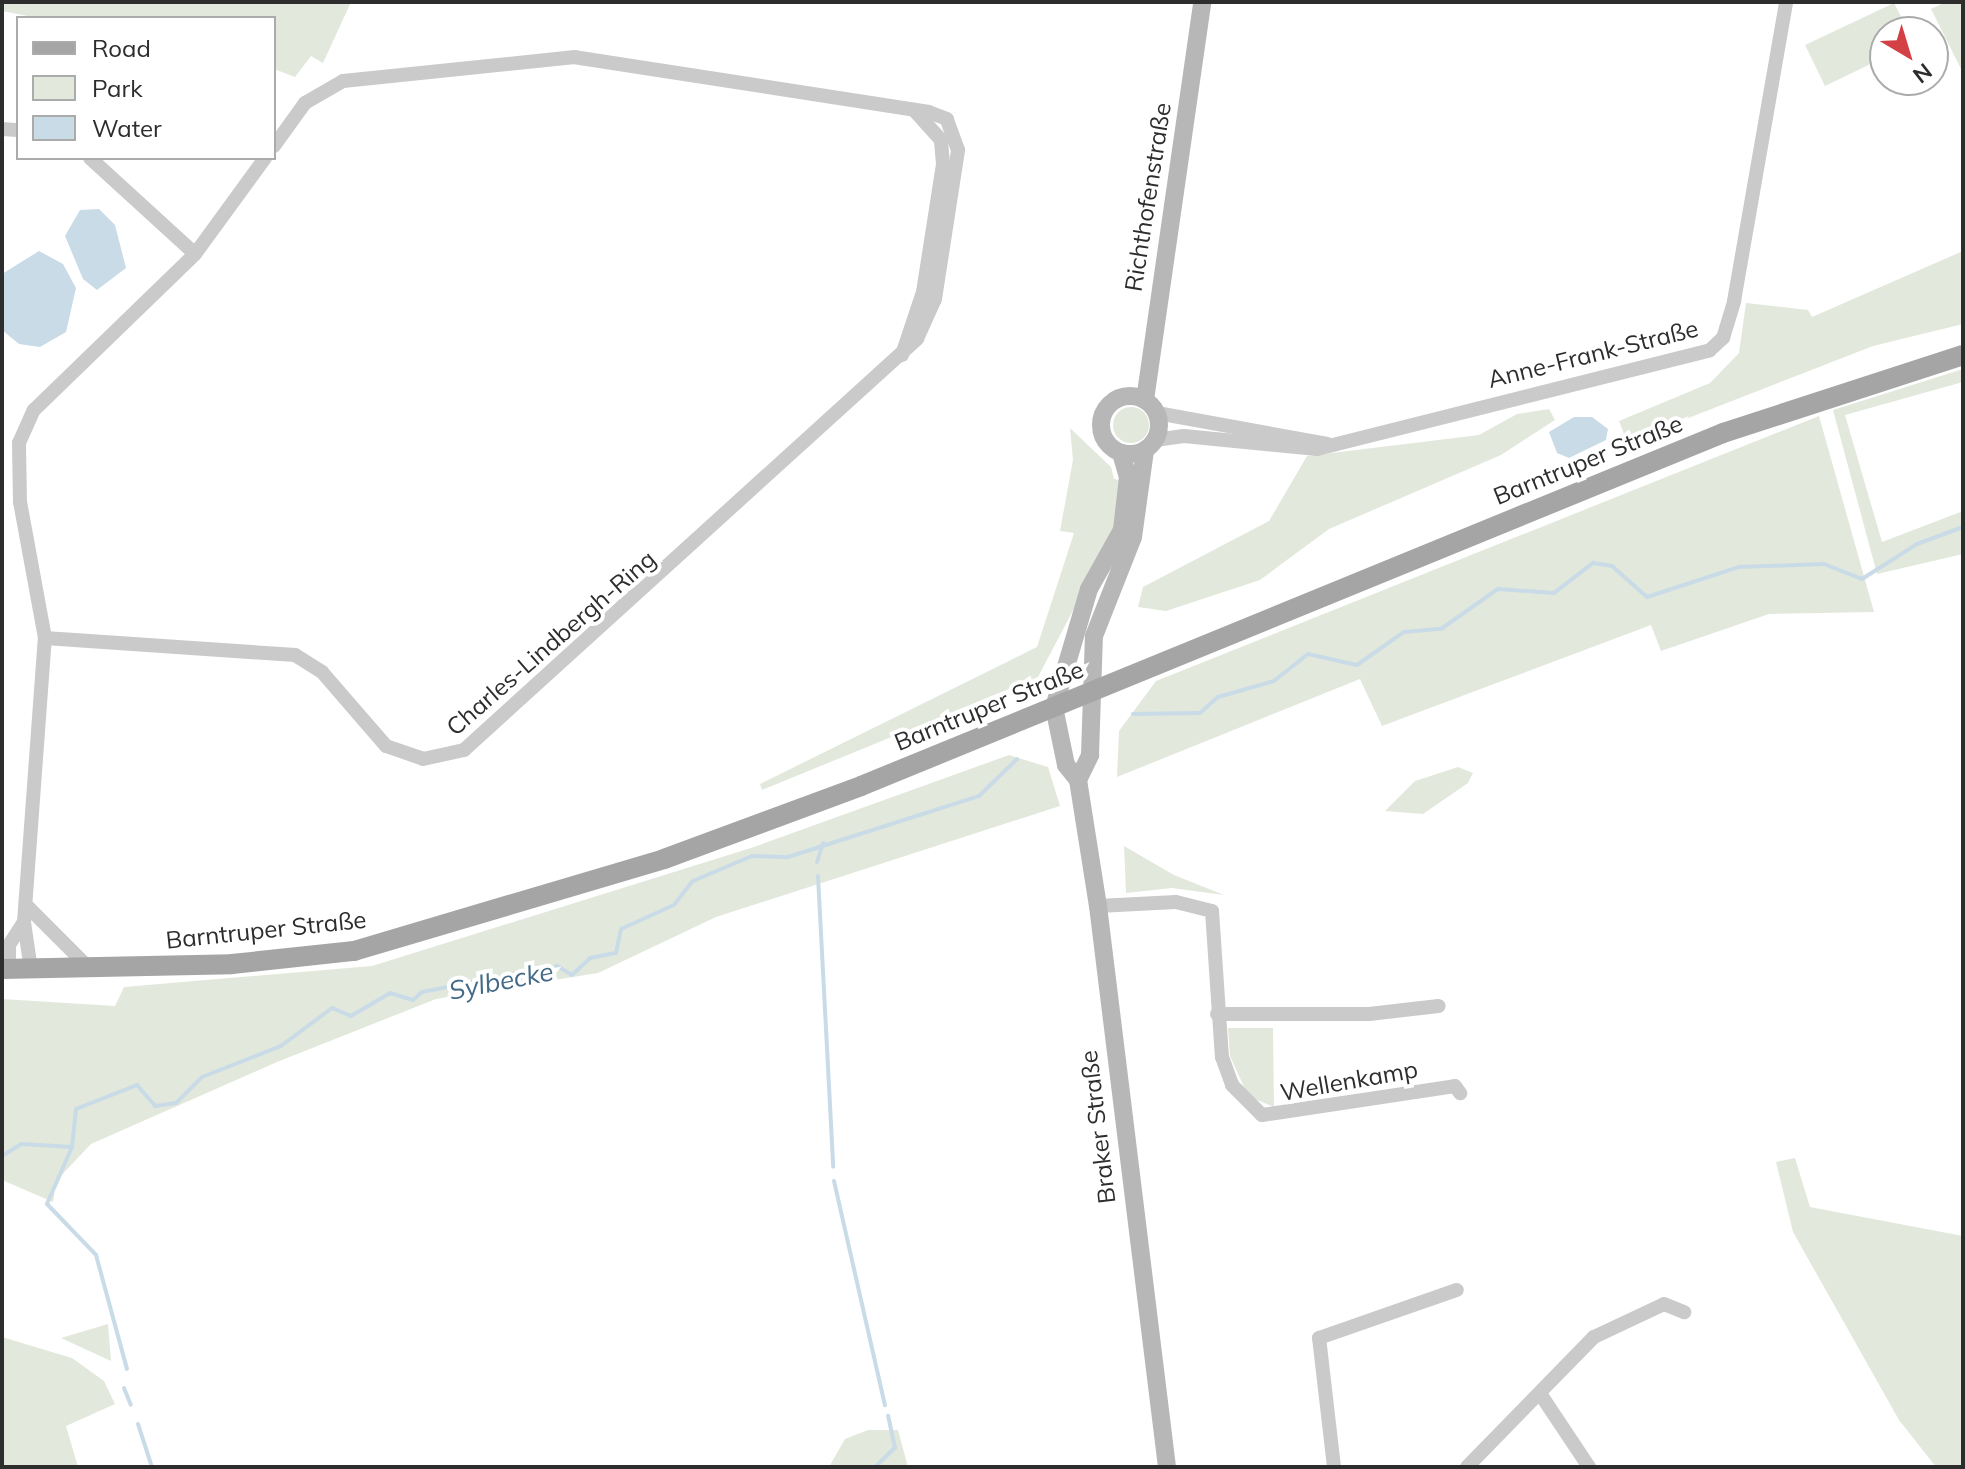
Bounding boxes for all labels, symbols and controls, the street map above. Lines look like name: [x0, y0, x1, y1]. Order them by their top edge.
legend: [16, 16, 276, 160]
north arrow: [1869, 16, 1949, 96]
text: Road: [92, 33, 151, 63]
text: N: [1907, 57, 1938, 89]
text: Park: [92, 73, 143, 103]
street label: Richthofenstraße: [1119, 101, 1177, 293]
text: Water: [92, 113, 162, 143]
street label: Anne-Frank-Straße: [1485, 314, 1701, 394]
street label: Barntruper Straße: [1489, 409, 1687, 511]
street label: Charles-Lindbergh-Ring: [441, 544, 661, 742]
street label: Barntruper Straße: [890, 655, 1088, 757]
street label: Barntruper Straße: [164, 905, 368, 955]
water label: Sylbecke: [446, 956, 556, 1006]
street label: Braker Straße: [1074, 1049, 1122, 1205]
street label: Wellenkamp: [1278, 1055, 1420, 1107]

